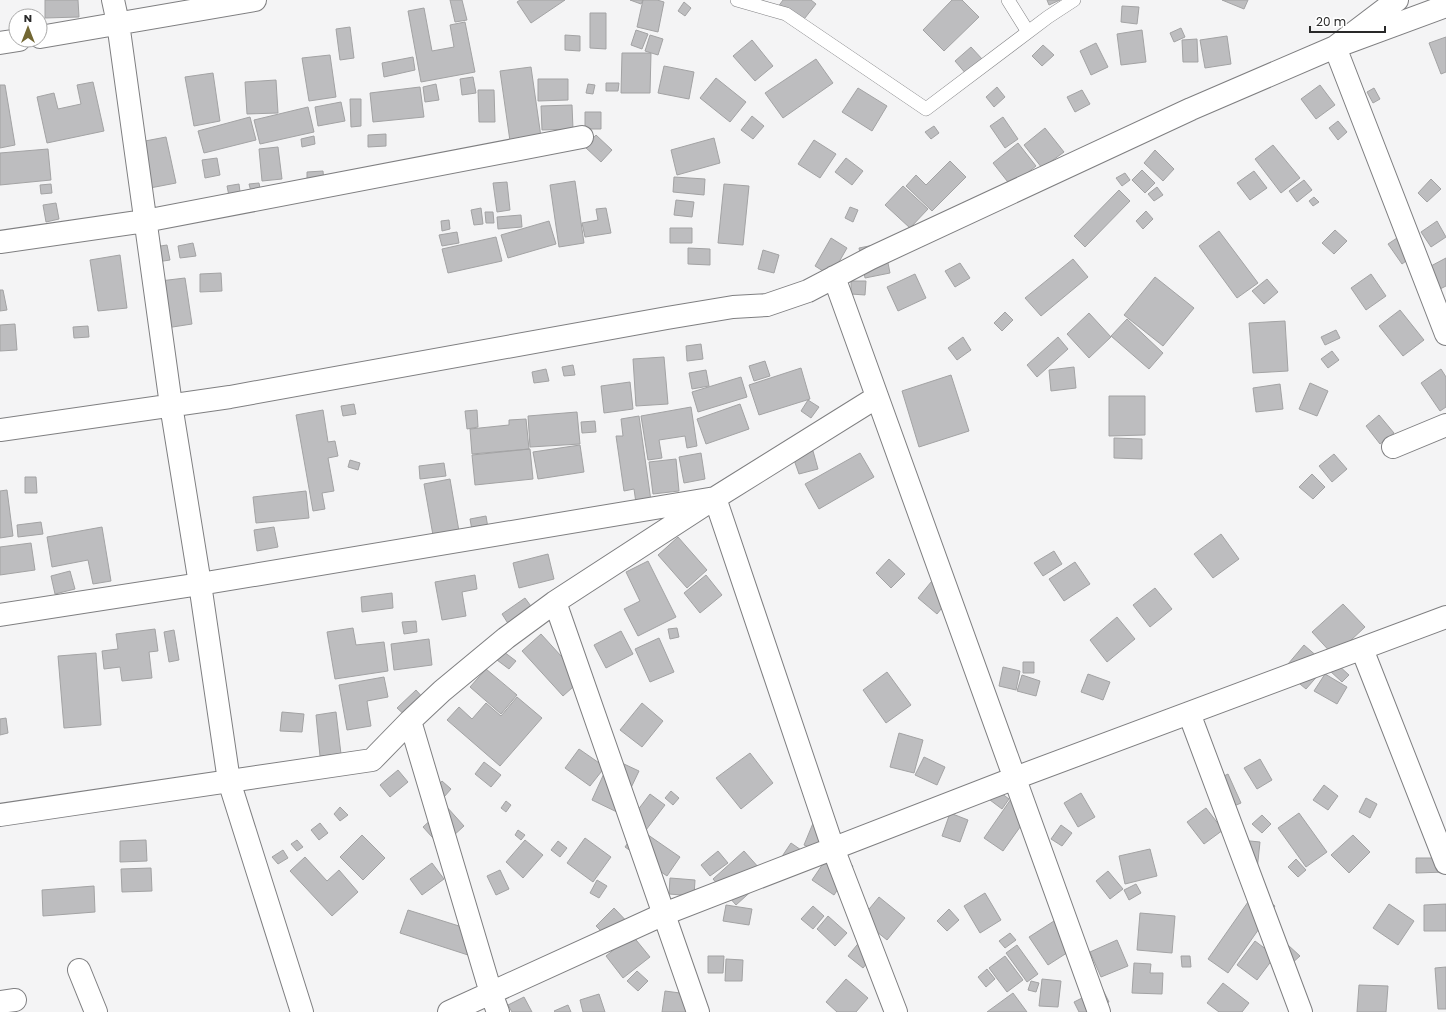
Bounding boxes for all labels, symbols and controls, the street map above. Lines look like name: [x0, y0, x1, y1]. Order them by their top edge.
north arrow: [8, 8, 48, 48]
scale bar: [1310, 8, 1385, 34]
text: N: [24, 10, 32, 26]
text: 20 m: [1316, 13, 1346, 30]

